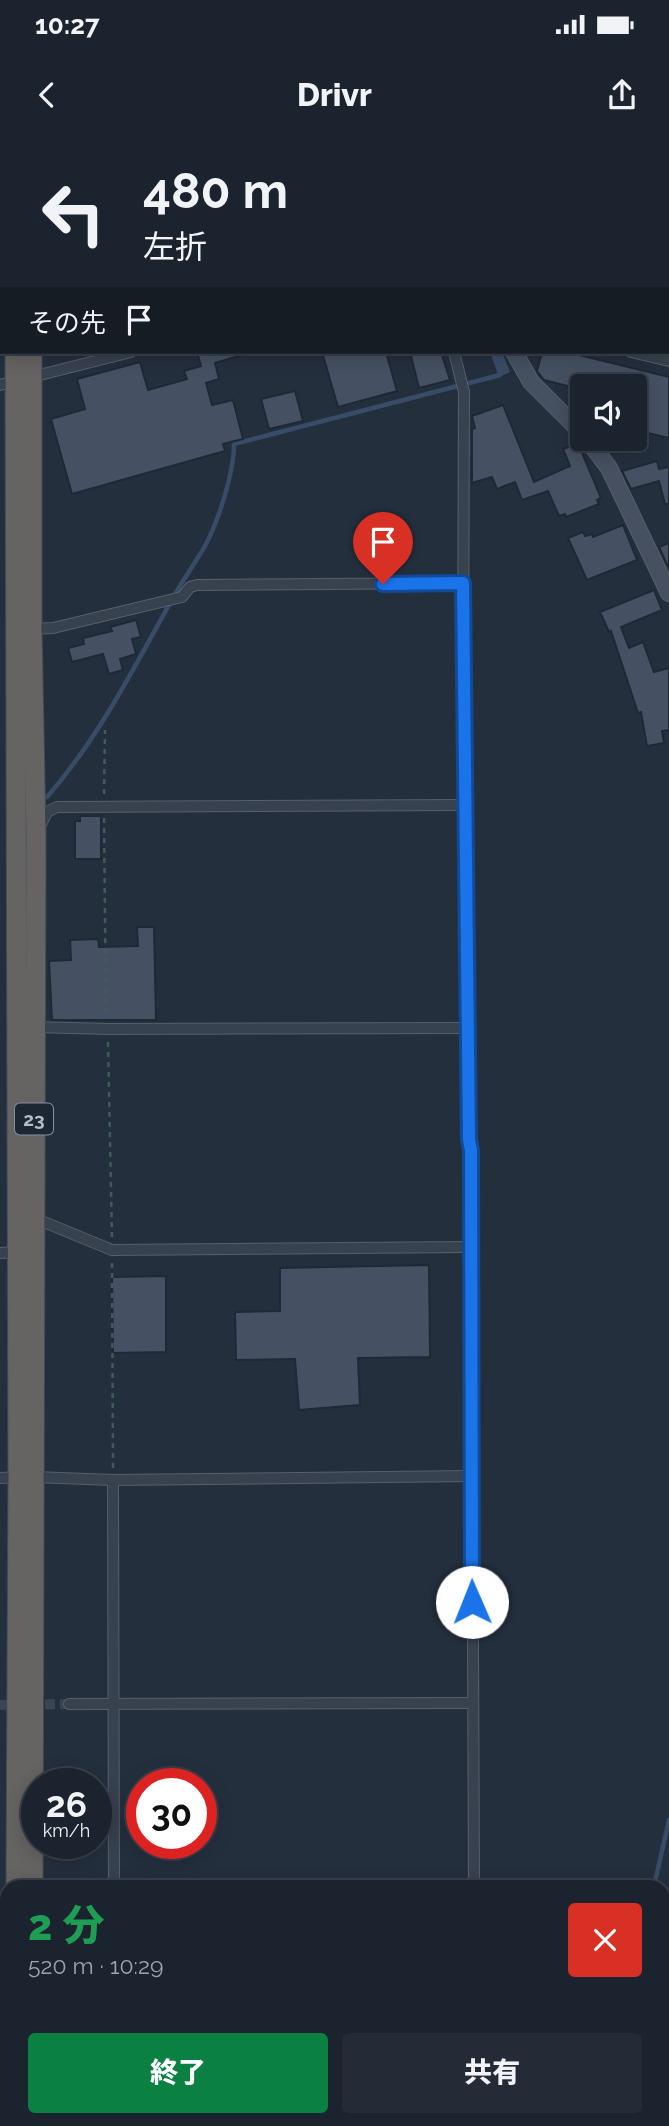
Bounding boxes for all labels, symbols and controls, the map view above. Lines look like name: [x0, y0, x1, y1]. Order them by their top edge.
text: 10:27: [35, 10, 99, 40]
icon: back: [28, 76, 66, 114]
text: Drivr: [297, 76, 372, 113]
icon: share: [603, 76, 641, 114]
text: 480 m: [143, 162, 288, 219]
icon: left: [28, 168, 119, 259]
text: 左折: [143, 228, 207, 265]
icon: arrive: [120, 301, 158, 339]
text: その先: [28, 308, 106, 338]
map controls: [570, 374, 647, 451]
button: sound: [570, 374, 647, 451]
pin: [353, 512, 413, 584]
icon: arrive: [364, 523, 402, 561]
road number: 23: [15, 1104, 53, 1135]
position arrow: [435, 1565, 509, 1639]
speed limit sign: 30: [126, 1768, 217, 1859]
text: 26: [46, 1784, 87, 1825]
text: km/h: [43, 1820, 90, 1841]
text: 2 分: [28, 1901, 104, 1950]
button: close: [568, 1903, 642, 1977]
text: 520 m · 10:29: [28, 1952, 163, 1979]
button: 終了: [28, 2033, 328, 2113]
button: 共有: [342, 2033, 642, 2113]

